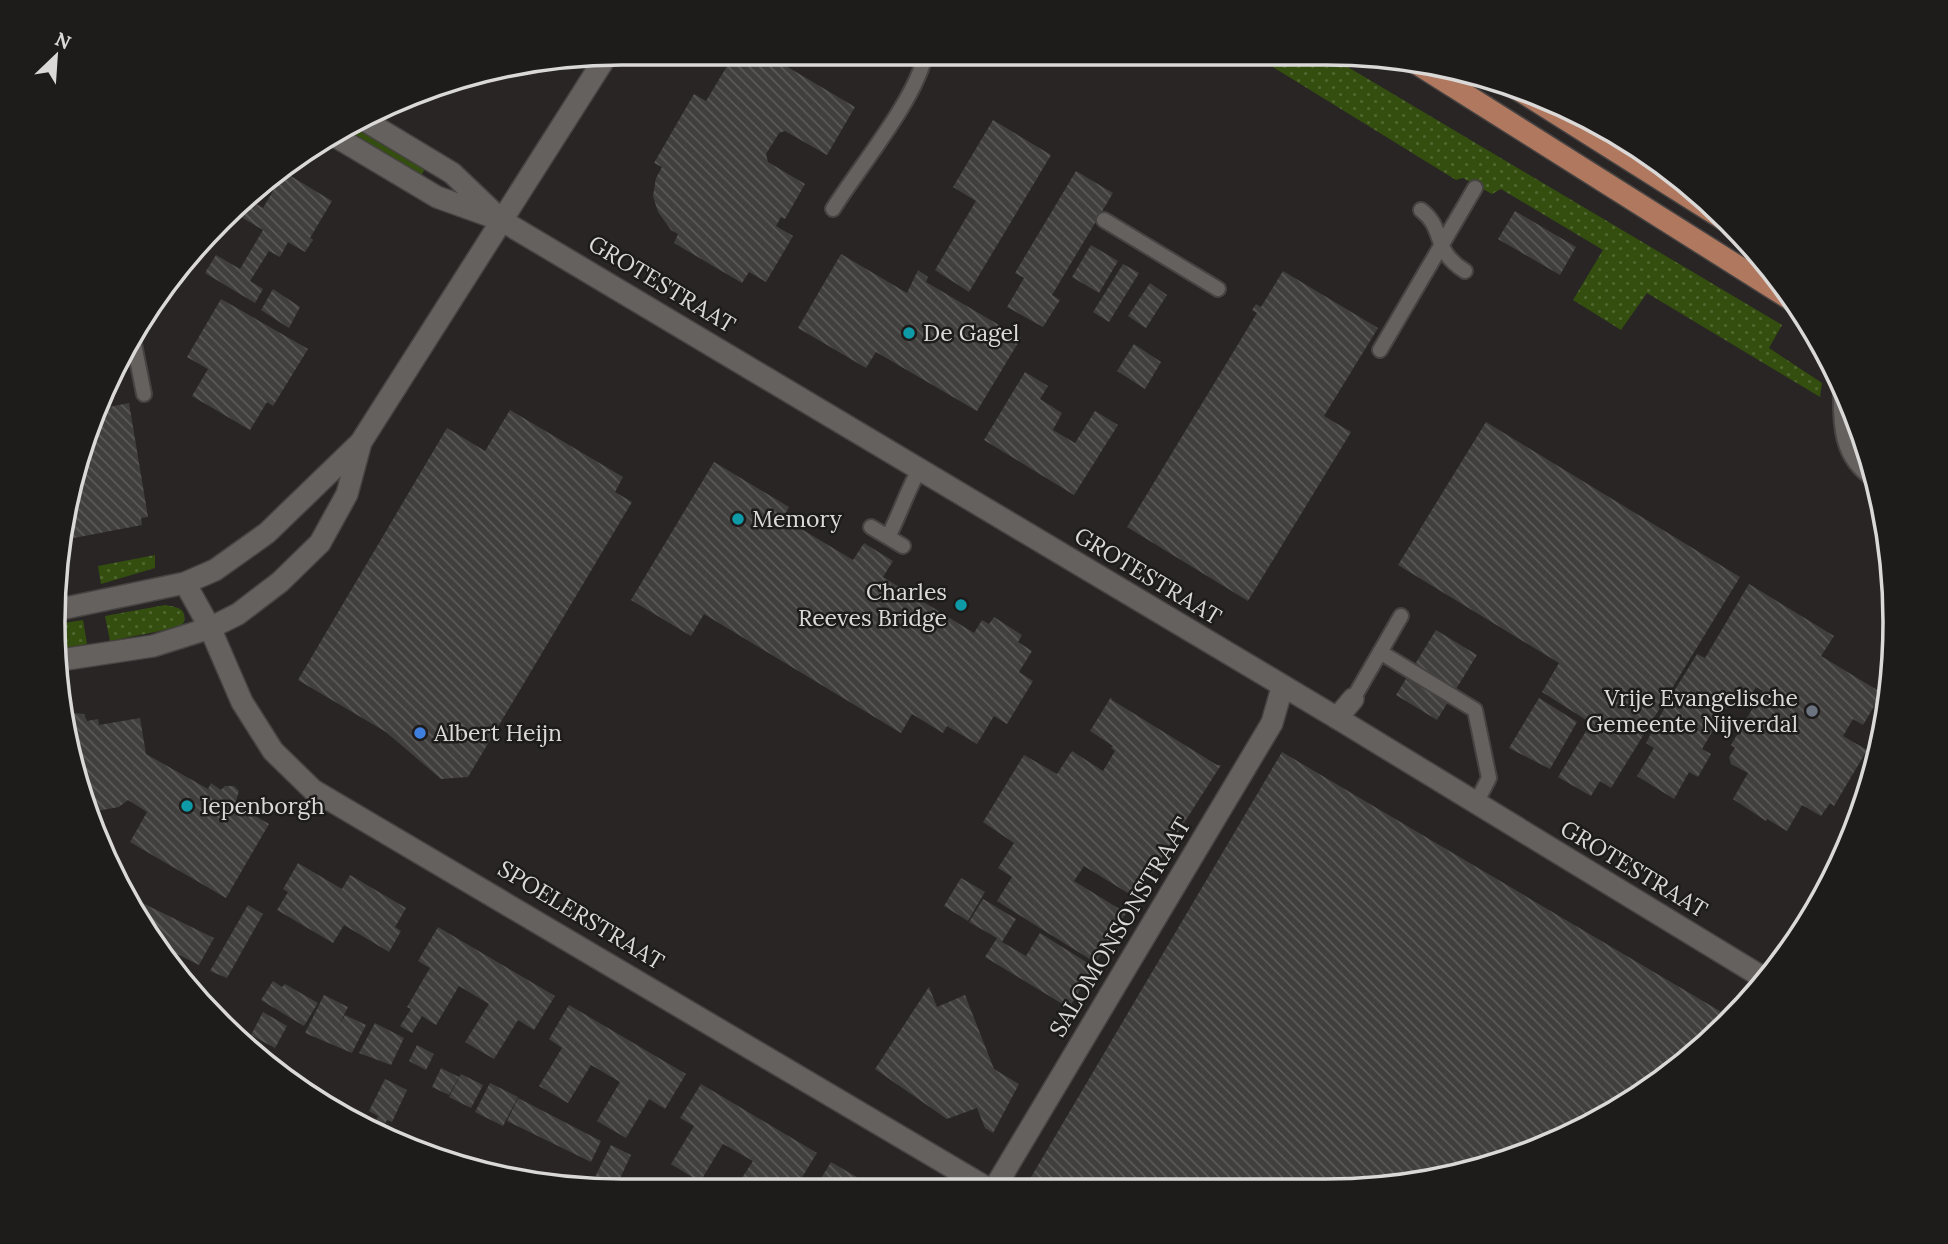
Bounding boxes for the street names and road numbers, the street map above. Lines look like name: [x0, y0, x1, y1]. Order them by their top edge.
street label: GROTESTRAAT: [584, 228, 741, 339]
street label: GROTESTRAAT: [1070, 520, 1227, 631]
street label: SALOMONSONSTRAAT: [1043, 811, 1197, 1042]
street label: GROTESTRAAT: [1556, 813, 1713, 924]
street label: SPOELERSTRAAT: [493, 854, 670, 976]

